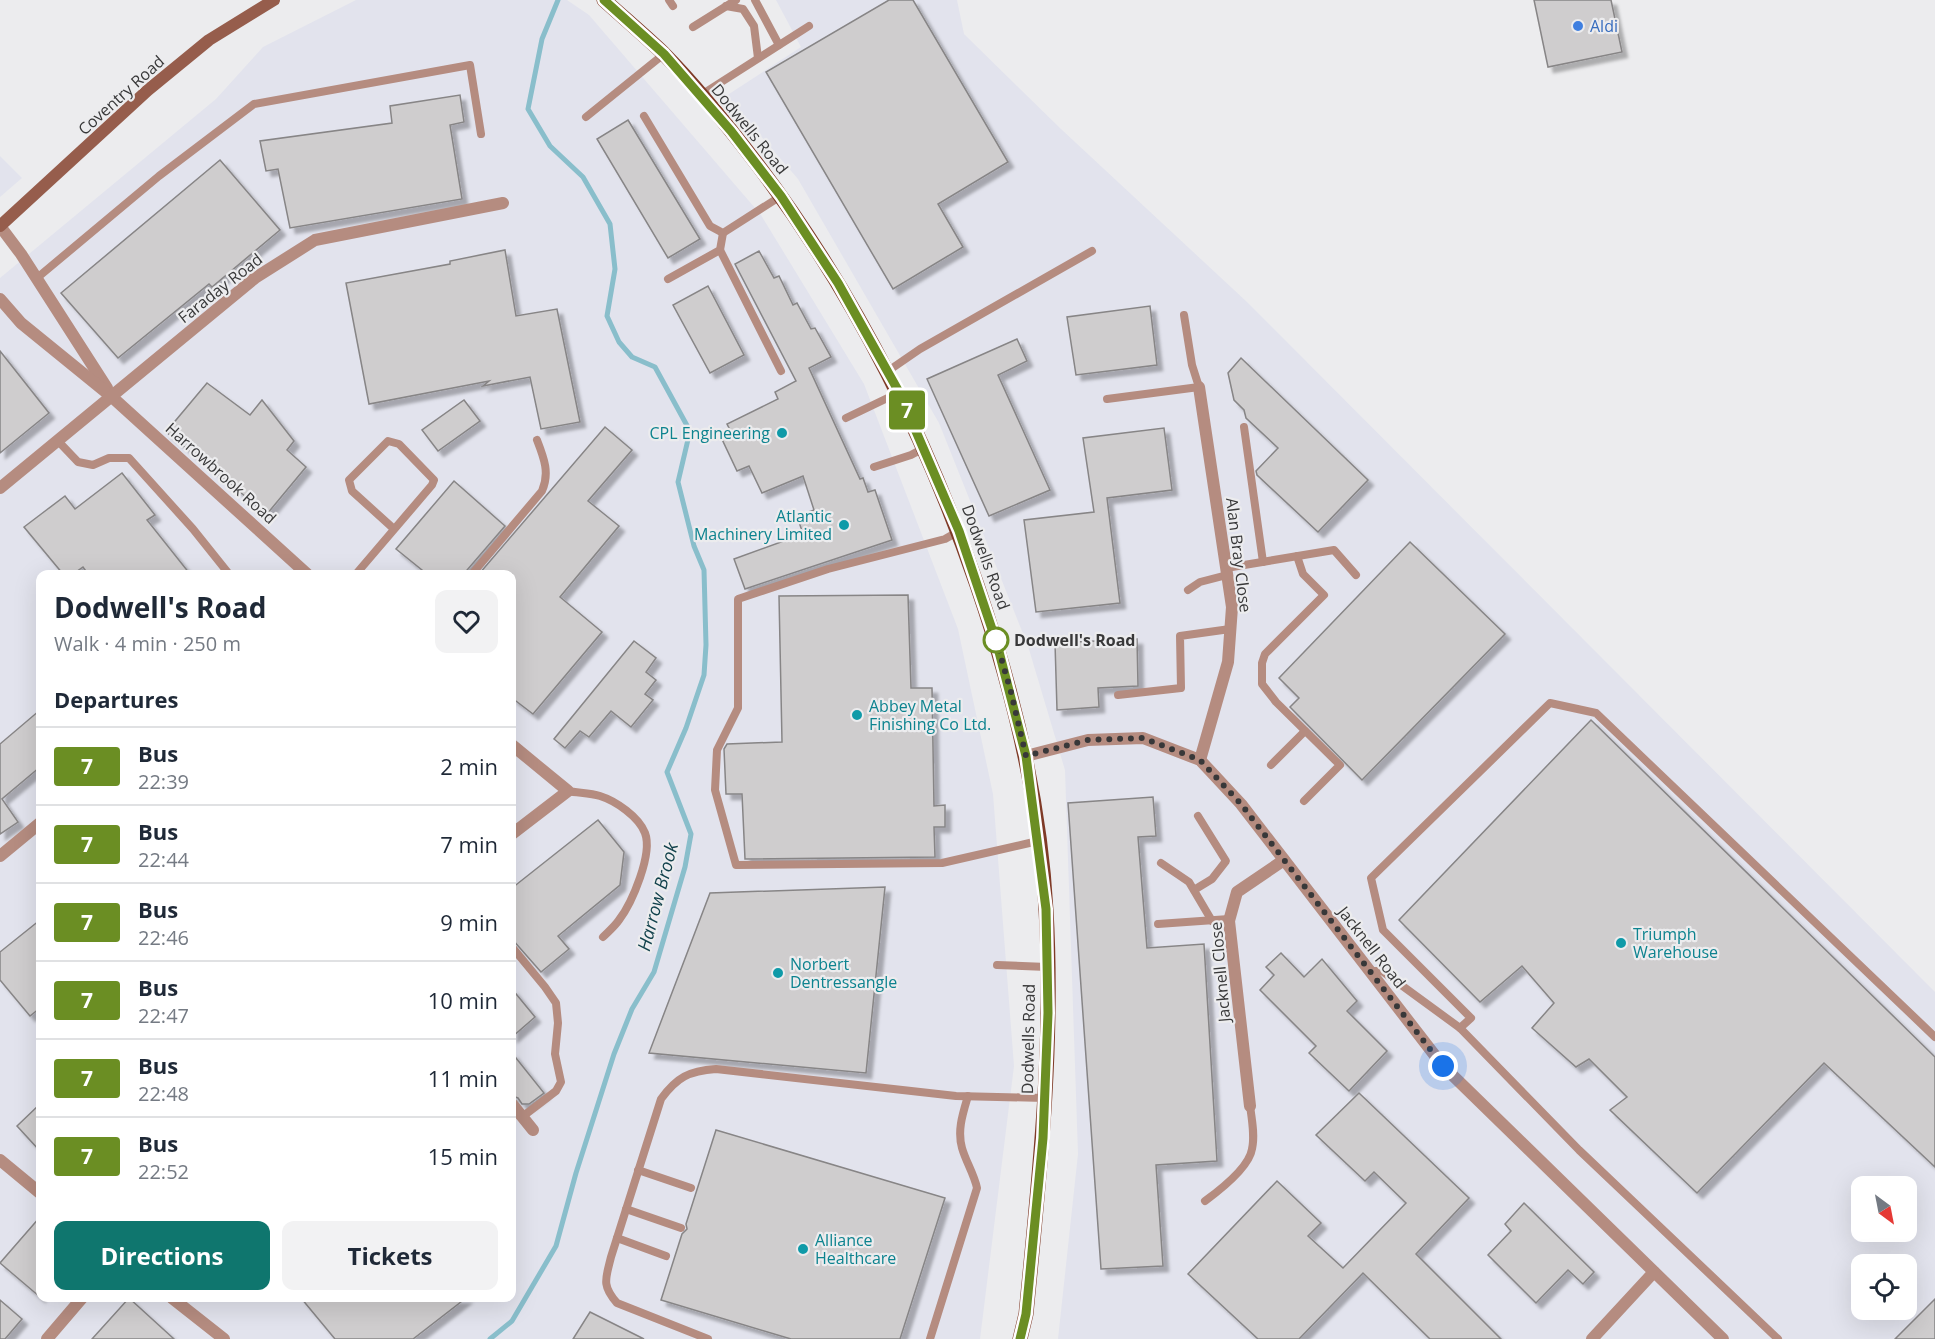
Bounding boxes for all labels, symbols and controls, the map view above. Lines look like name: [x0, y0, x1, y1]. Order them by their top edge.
place label: Aldi: [1590, 15, 1618, 37]
marker: Aldi: [1571, 19, 1585, 33]
street label: Coventry Road: [73, 50, 169, 140]
street label: Dodwells Road: [707, 79, 793, 179]
street label: Faraday Road: [173, 248, 267, 328]
line badge: 7: [888, 390, 926, 430]
text: 7: [901, 396, 913, 424]
street label: Harrowbrook Road: [161, 417, 281, 529]
place label: CPL Engineering: [650, 422, 770, 444]
marker: CPL Engineering: [775, 426, 789, 440]
street label: Alan Bray Close: [1221, 496, 1257, 614]
street label: Dodwells Road: [957, 501, 1015, 613]
place label: Atlantic Machinery Limited: [694, 505, 832, 545]
marker: Atlantic Machinery Limited: [837, 518, 851, 532]
text: Dodwell's Road: [54, 588, 266, 626]
button: heart: [435, 590, 498, 653]
marker: Dodwell's Road: [983, 627, 1009, 653]
place label: Dodwell's Road: [1014, 629, 1135, 651]
text: Walk · 4 min · 250 m: [54, 630, 241, 657]
text: Departures: [54, 684, 178, 714]
place label: Abbey Metal Finishing Co Ltd.: [869, 695, 991, 735]
marker: Abbey Metal Finishing Co Ltd.: [850, 708, 864, 722]
text: Bus: [138, 738, 178, 768]
text: 2 min: [440, 751, 498, 781]
text: 7: [81, 752, 93, 780]
text: 22:39: [138, 768, 189, 795]
text: Bus: [138, 816, 178, 846]
text: 7 min: [440, 829, 498, 859]
text: 7: [81, 830, 93, 858]
water label: Harrow Brook: [631, 839, 683, 954]
text: 22:44: [138, 846, 189, 873]
text: Bus: [138, 894, 178, 924]
street label: Jacknell Road: [1332, 900, 1411, 993]
text: 9 min: [440, 907, 498, 937]
text: 7: [81, 908, 93, 936]
street label: Jacknell Close: [1205, 921, 1236, 1025]
place label: Triumph Warehouse: [1633, 923, 1718, 963]
text: 22:46: [138, 924, 189, 951]
marker: Triumph Warehouse: [1614, 936, 1628, 950]
place label: Norbert Dentressangle: [790, 953, 897, 993]
marker: Norbert Dentressangle: [771, 966, 785, 980]
text: Bus: [138, 972, 178, 1002]
street label: Dodwells Road: [1016, 984, 1040, 1094]
text: 10 min: [428, 985, 498, 1015]
text: 7: [81, 986, 93, 1014]
text: 22:47: [138, 1002, 189, 1029]
text: Bus: [138, 1050, 178, 1080]
your location: [1428, 1051, 1458, 1081]
text: 11 min: [428, 1063, 498, 1093]
text: 7: [81, 1064, 93, 1092]
text: 22:48: [138, 1080, 189, 1107]
text: Bus: [138, 1128, 178, 1158]
text: 15 min: [428, 1141, 498, 1171]
text: 7: [81, 1142, 93, 1170]
text: 22:52: [138, 1158, 189, 1185]
north arrow: [1851, 1176, 1917, 1242]
map controls: [1851, 1176, 1917, 1320]
button: Directions: [54, 1221, 270, 1290]
button: Tickets: [282, 1221, 498, 1290]
place label: Alliance Healthcare: [815, 1229, 896, 1269]
marker: Alliance Healthcare: [796, 1242, 810, 1256]
button: locate: [1851, 1254, 1917, 1320]

